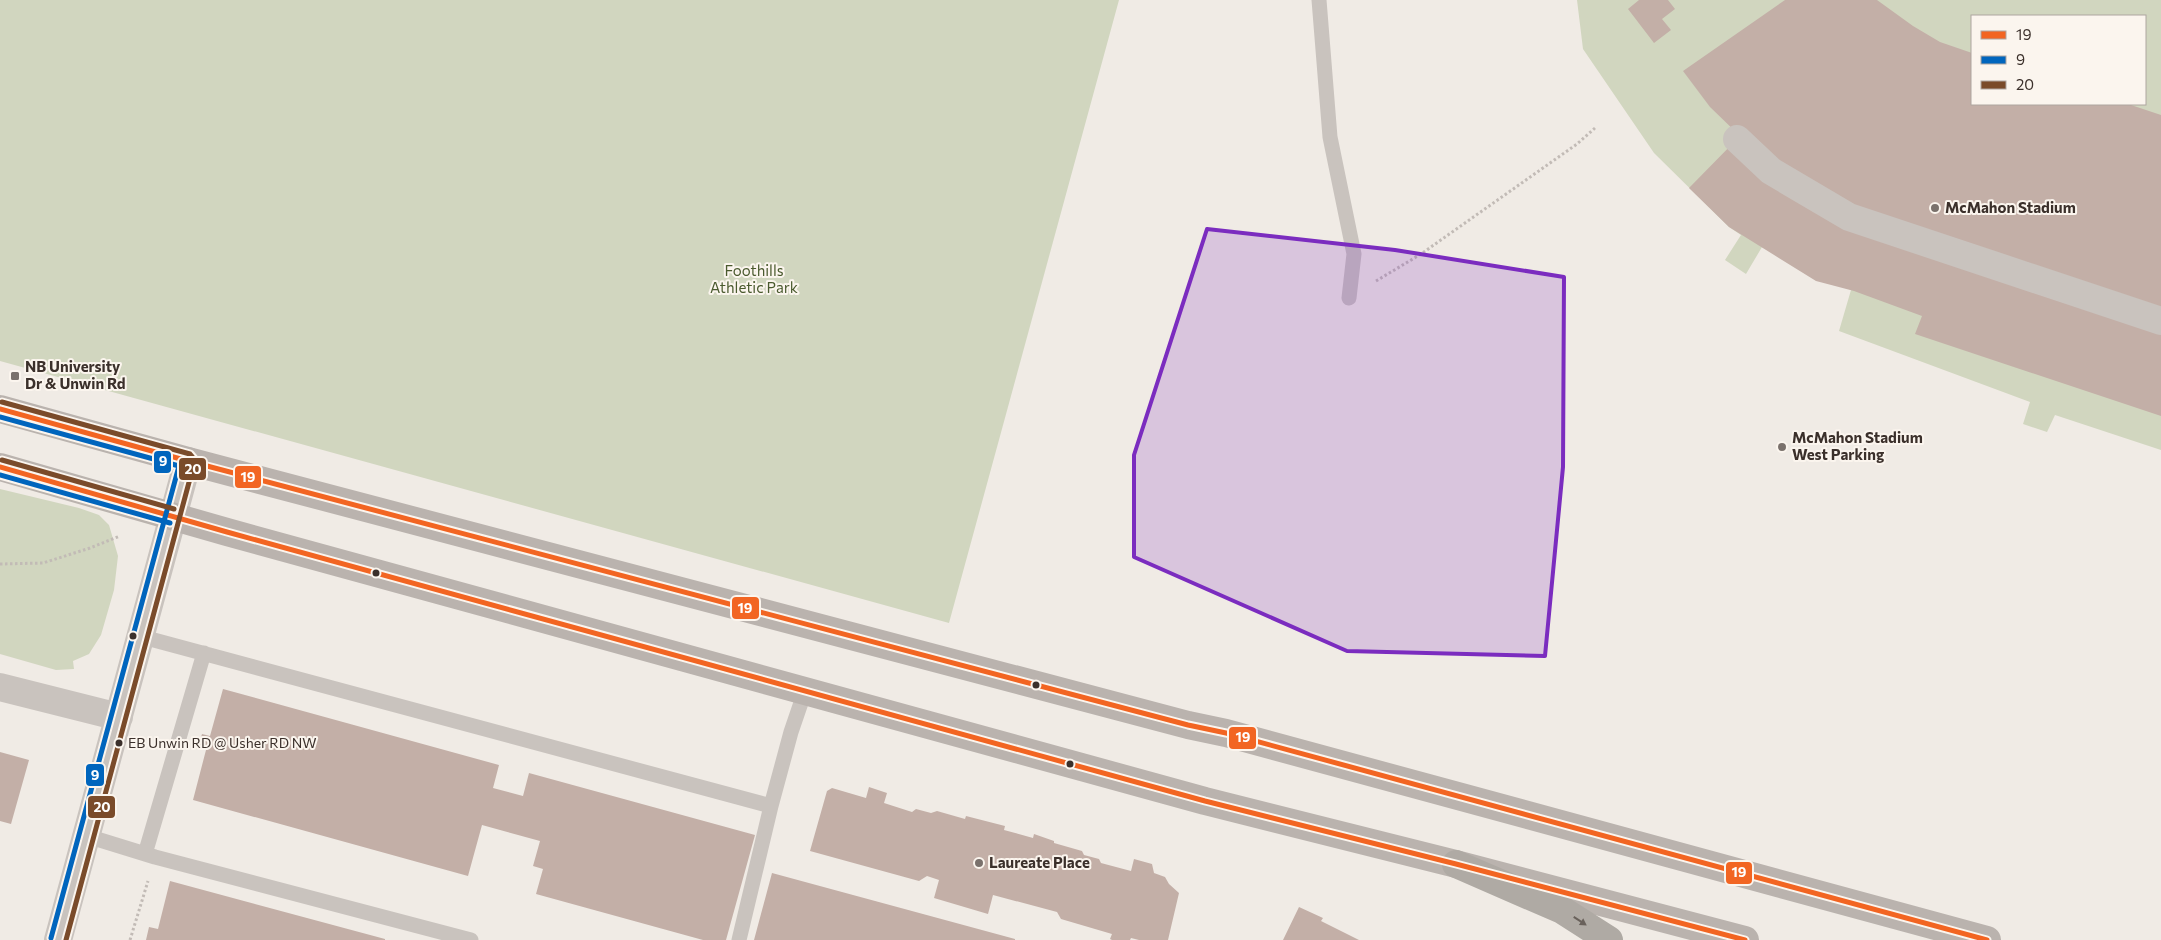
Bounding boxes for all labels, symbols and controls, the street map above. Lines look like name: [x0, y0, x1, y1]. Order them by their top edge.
legend: [1971, 15, 2146, 105]
text: 19: [2016, 25, 2032, 43]
text: 9: [2016, 50, 2025, 68]
text: 20: [2016, 75, 2034, 93]
place label: McMahon Stadium: [1945, 198, 2076, 216]
marker: McMahon Stadium: [1929, 202, 1941, 214]
park label: Foothills Athletic Park: [710, 261, 798, 296]
place label: NB University Dr & Unwin Rd: [25, 357, 126, 392]
marker: NB University Dr & Unwin Rd: [9, 370, 21, 382]
place label: McMahon Stadium West Parking: [1792, 428, 1923, 463]
marker: McMahon Stadium West Parking: [1776, 441, 1788, 453]
line badge: 9: [153, 450, 172, 474]
text: 9: [159, 452, 168, 469]
line badge: 20: [178, 457, 207, 481]
text: 20: [184, 460, 202, 477]
line badge: 19: [234, 465, 262, 489]
text: 19: [241, 468, 256, 485]
unlabelled marker: [371, 568, 381, 578]
line badge: 19: [731, 596, 760, 620]
text: 19: [738, 599, 753, 616]
unlabelled marker: [128, 631, 138, 641]
unlabelled marker: [1031, 680, 1041, 690]
line badge: 19: [1228, 726, 1257, 750]
text: 19: [1236, 728, 1251, 745]
place label: EB Unwin RD @ Usher RD NW: [128, 734, 317, 751]
marker: EB Unwin RD @ Usher RD NW: [114, 738, 124, 748]
unlabelled marker: [1065, 759, 1075, 769]
line badge: 9: [85, 763, 105, 787]
text: 9: [91, 766, 100, 783]
line badge: 20: [87, 795, 116, 819]
text: 20: [93, 798, 111, 815]
place label: Laureate Place: [989, 853, 1090, 871]
marker: Laureate Place: [973, 857, 985, 869]
line badge: 19: [1725, 861, 1753, 885]
text: 19: [1732, 863, 1747, 880]
one-way arrow: [1573, 916, 1586, 926]

